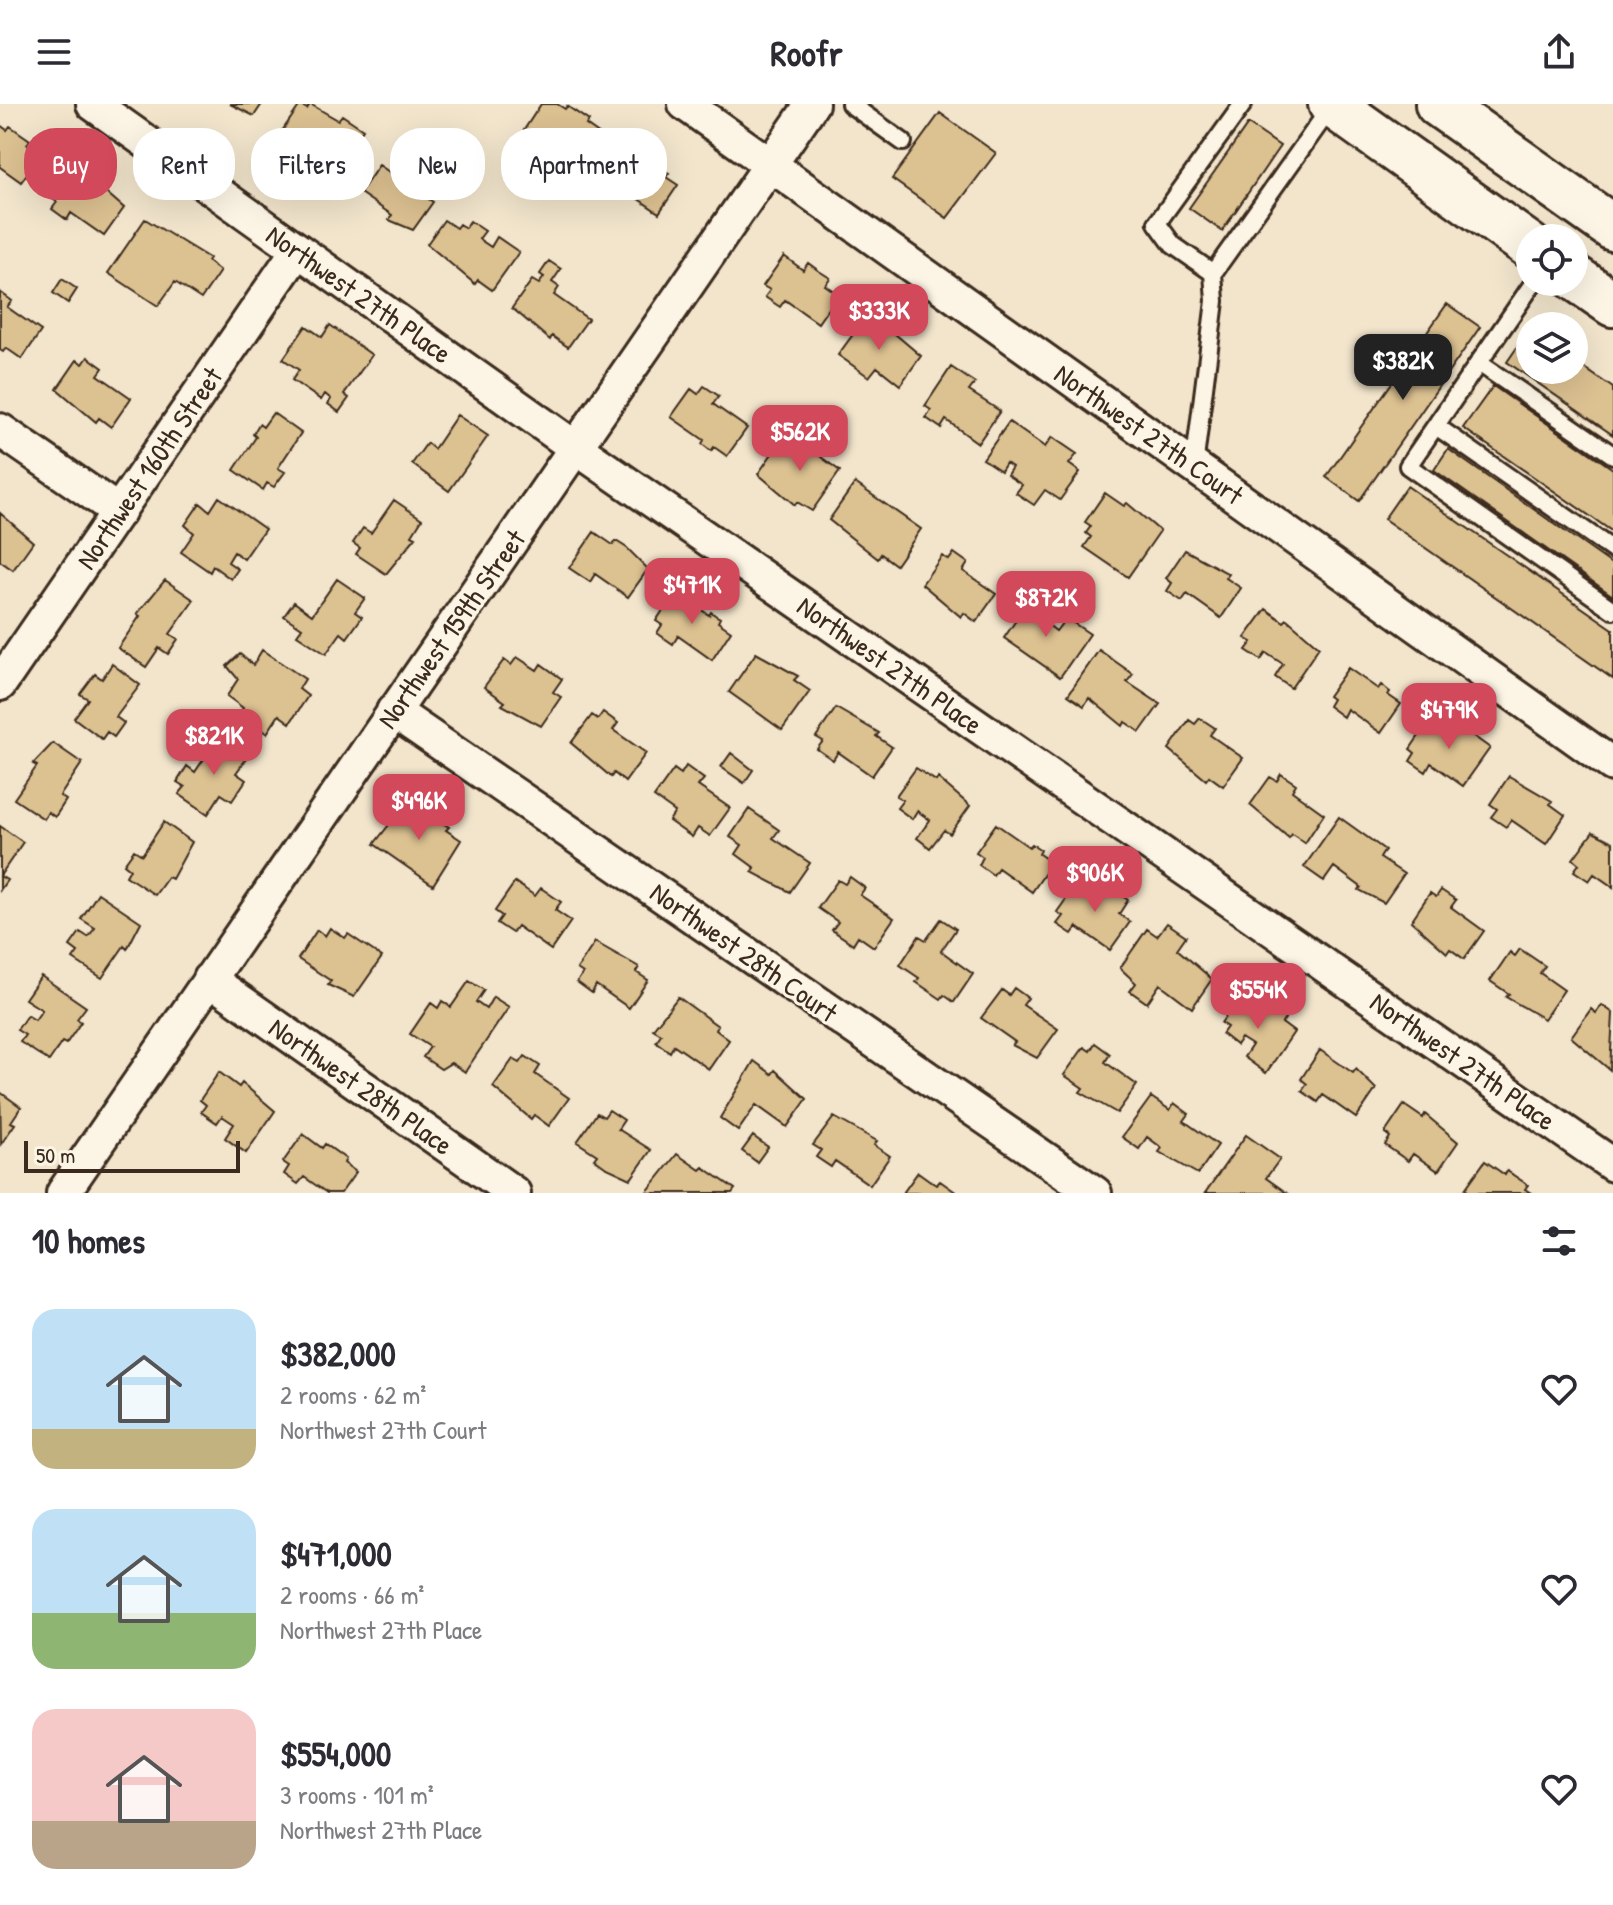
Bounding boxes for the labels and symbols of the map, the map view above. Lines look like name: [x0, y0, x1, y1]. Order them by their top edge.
street label: Northwest 27th Place: [259, 216, 459, 372]
pin: $333K: [823, 284, 935, 352]
pin: $382K: [1347, 334, 1459, 402]
street label: Northwest 27th Court: [1047, 355, 1251, 514]
street label: Northwest 160th Street: [67, 359, 231, 577]
pin: $562K: [744, 405, 856, 473]
street label: Northwest 159th Street: [368, 522, 534, 736]
pin: $471K: [636, 558, 748, 626]
pin: $872K: [990, 571, 1102, 639]
street label: Northwest 27th Place: [790, 587, 990, 743]
pin: $479K: [1393, 683, 1505, 751]
pin: $821K: [158, 709, 270, 777]
pin: $496K: [363, 774, 475, 842]
pin: $906K: [1039, 846, 1151, 914]
street label: Northwest 28th Court: [643, 873, 846, 1031]
pin: $554K: [1202, 963, 1314, 1031]
street label: Northwest 27th Place: [1363, 983, 1563, 1139]
street label: Northwest 28th Place: [262, 1008, 460, 1164]
scale bar: [24, 1137, 240, 1173]

